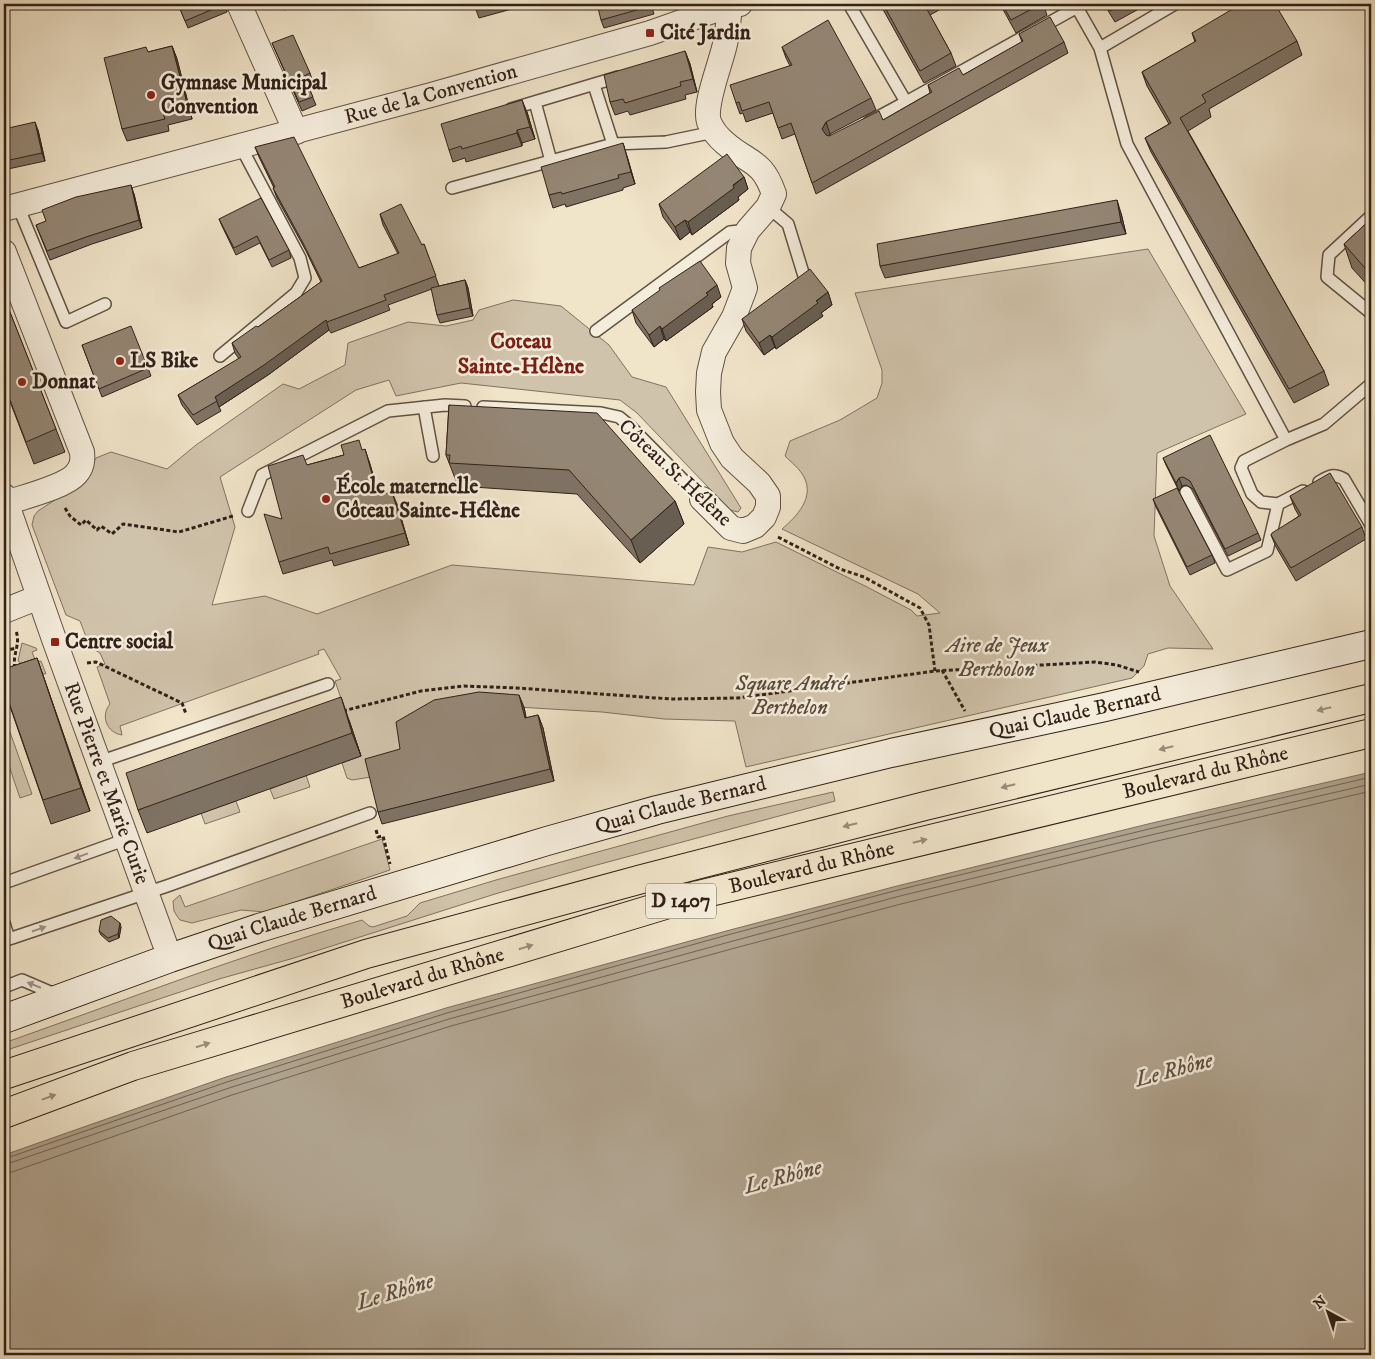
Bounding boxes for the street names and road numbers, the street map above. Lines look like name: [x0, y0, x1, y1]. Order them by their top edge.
street label: Rue de la Convention: [342, 58, 520, 131]
street label: Côteau St Hélène: [613, 414, 737, 532]
street label: Rue Pierre et Marie Curie: [58, 679, 155, 888]
street label: Quai Claude Bernard: [986, 681, 1164, 745]
street label: Boulevard du Rhône: [1120, 740, 1291, 805]
street label: Quai Claude Bernard: [592, 771, 769, 840]
street label: Boulevard du Rhône: [726, 835, 897, 900]
street label: Quai Claude Bernard: [204, 880, 380, 957]
road number: D 1407: [646, 884, 716, 918]
street label: Boulevard du Rhône: [338, 941, 508, 1015]

